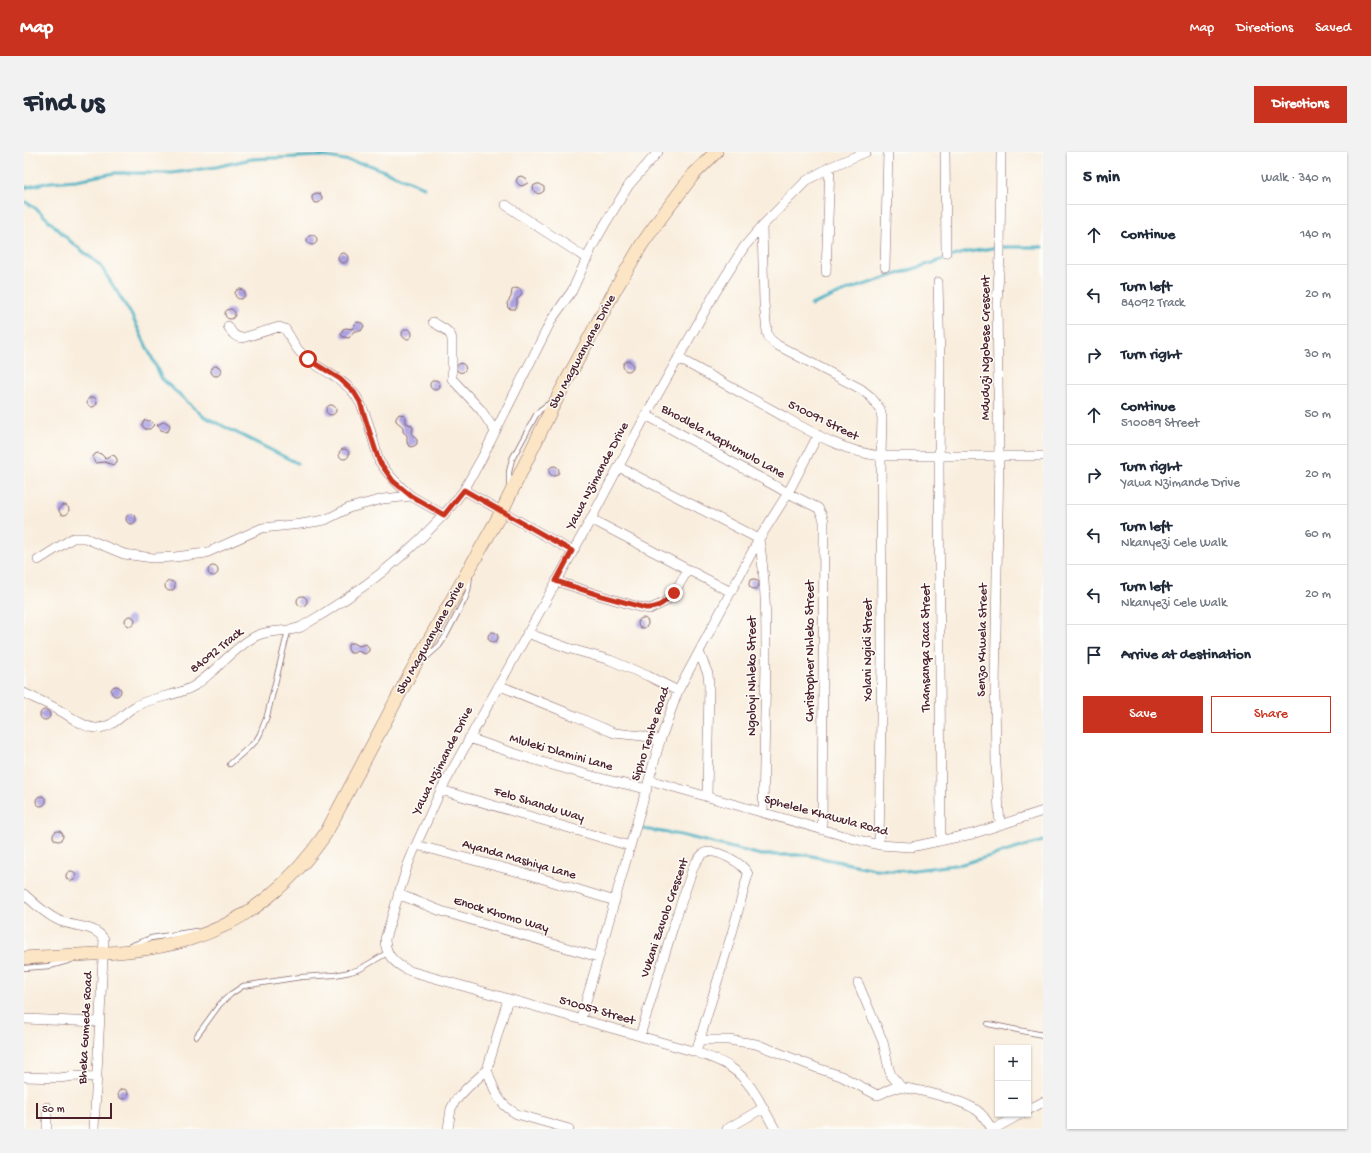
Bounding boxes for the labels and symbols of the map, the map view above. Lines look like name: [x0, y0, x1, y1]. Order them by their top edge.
street label: Mduduzi Ngobese Crescent: [979, 274, 994, 420]
street label: Sbu Magwanyane Drive: [547, 292, 620, 412]
route start: [299, 350, 317, 368]
street label: 510091 Street: [785, 398, 862, 445]
street label: Bhodlela Maphumulo Lane: [658, 401, 788, 482]
street label: Yawa Nzimande Drive: [563, 420, 633, 533]
street label: Sbu Magwanyane Drive: [394, 579, 469, 697]
street label: Christopher Nhleko Street: [803, 579, 818, 722]
street label: Thamsanqa Jaca Street: [919, 582, 934, 713]
street label: Senzo Khwela Street: [975, 582, 992, 697]
route end: [665, 584, 683, 602]
street label: Xolani Ngidi Street: [861, 597, 876, 702]
street label: Ngoloyi Nhleko Street: [745, 614, 760, 736]
street label: 84092 Track: [188, 624, 247, 677]
street label: Sipho Tembe Road: [629, 684, 674, 783]
street label: Yawa Nzimande Drive: [409, 704, 477, 818]
street label: Mluleki Dlamini Lane: [508, 731, 615, 775]
street label: Felo Shandu Way: [491, 784, 587, 826]
street label: Sphelele Khawula Road: [763, 792, 891, 840]
street label: Ayanda Mashiya Lane: [460, 837, 578, 884]
street label: Vukani Zavolo Crescent: [637, 855, 693, 980]
street label: Enock Khomo Way: [452, 893, 551, 937]
street label: Bheka Gumede Road: [76, 970, 97, 1086]
street label: 510057 Street: [557, 993, 638, 1029]
scale bar: [36, 1101, 112, 1120]

